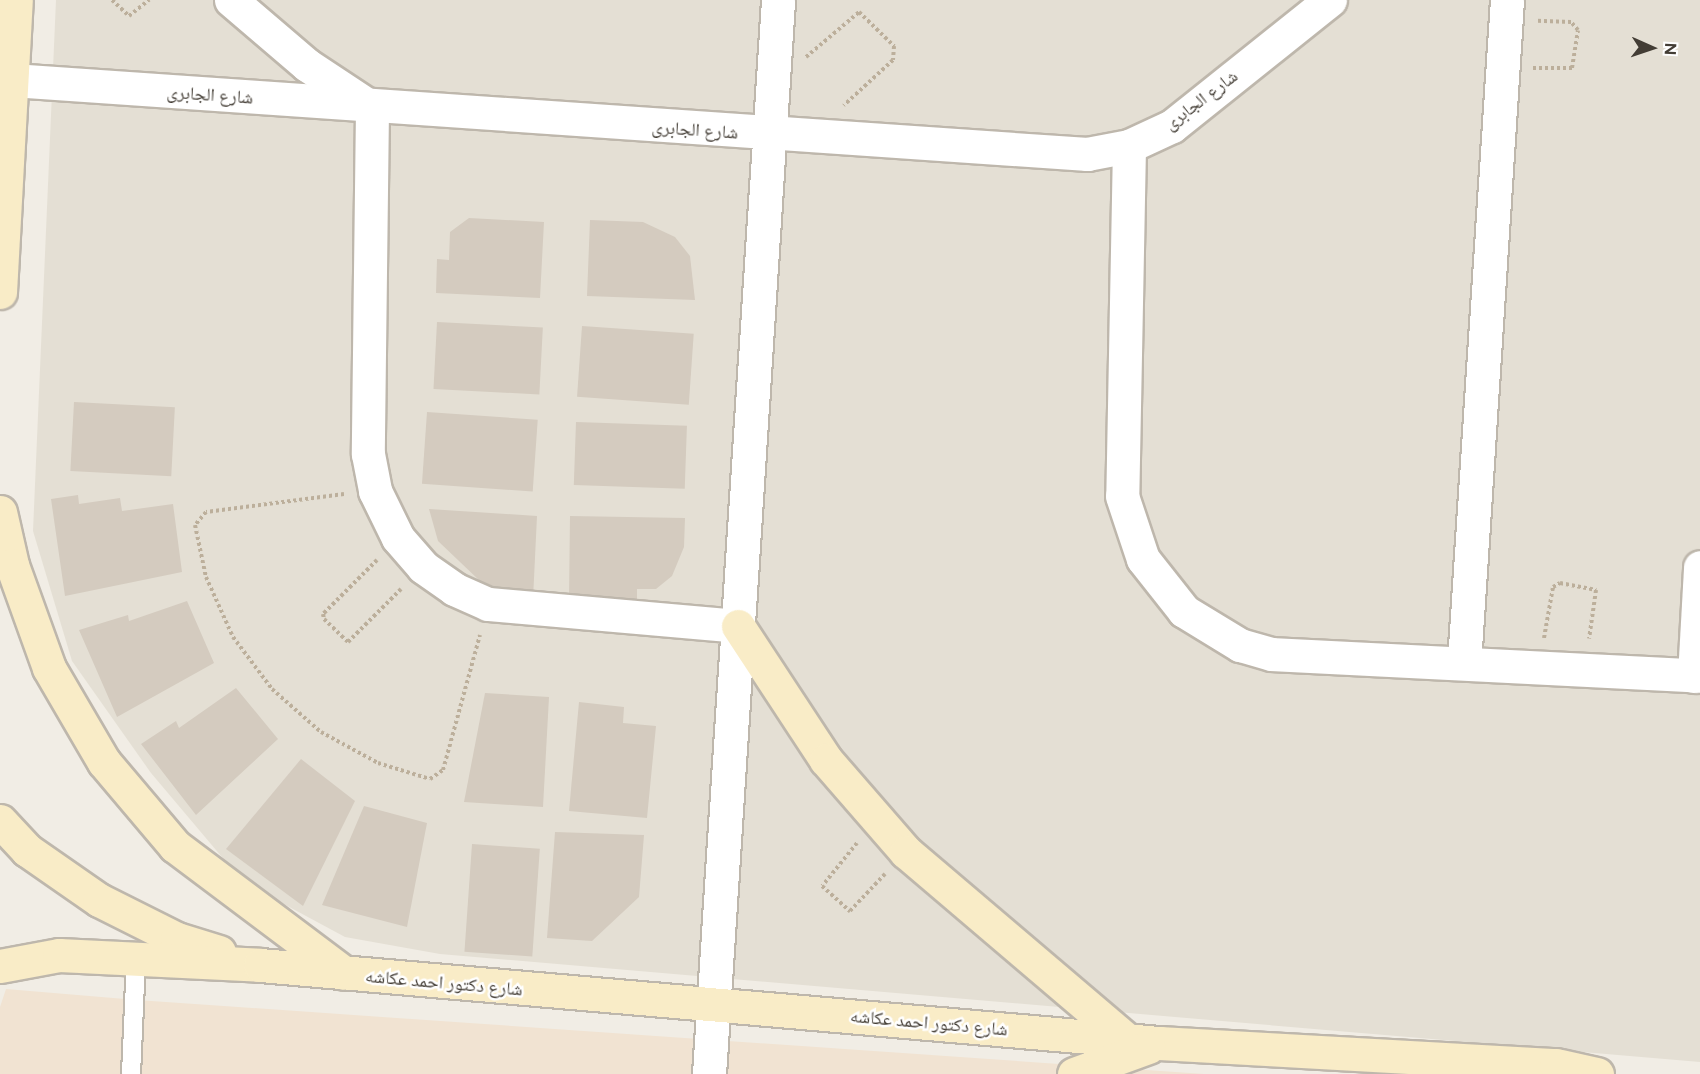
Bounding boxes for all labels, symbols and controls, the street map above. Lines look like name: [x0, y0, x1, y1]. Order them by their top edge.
north arrow: [1622, 18, 1682, 78]
text: N: [1661, 42, 1680, 56]
street label: شارع الجابرى: [1160, 65, 1242, 135]
street label: شارع الجابرى: [166, 81, 254, 109]
street label: شارع الجابرى: [651, 116, 739, 144]
street label: شارع دكتور احمد عكاشه: [364, 965, 524, 1001]
street label: شارع دكتور احمد عكاشه: [849, 1005, 1009, 1041]

